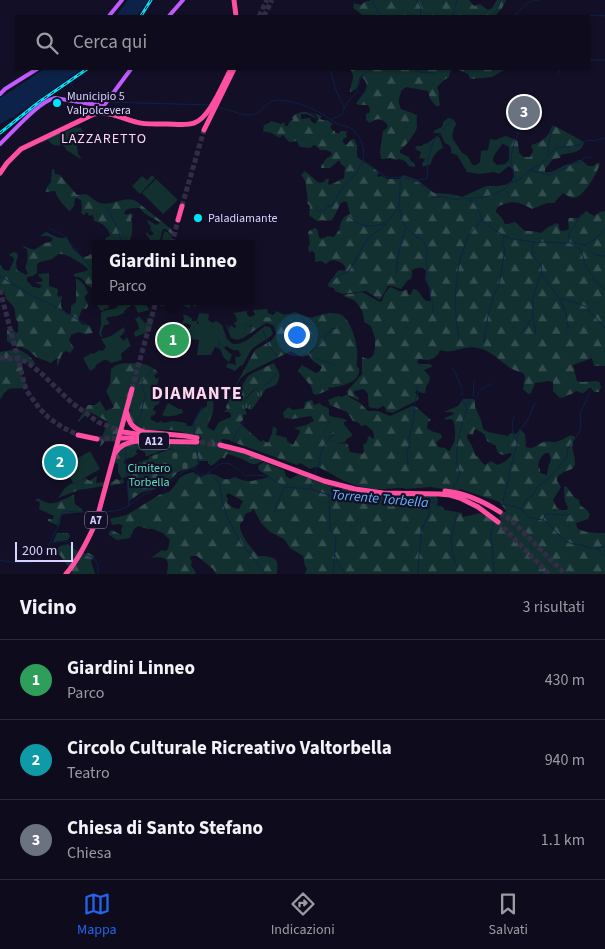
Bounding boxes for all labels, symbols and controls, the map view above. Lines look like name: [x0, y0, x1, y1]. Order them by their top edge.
search box: [15, 15, 590, 70]
icon: search: [33, 29, 61, 57]
text: Cerca qui: [73, 29, 147, 56]
place label: Municipio 5 Valpolcevera: [67, 88, 131, 119]
pin: 3: [508, 93, 540, 131]
marker: Municipio 5 Valpolcevera: [51, 97, 63, 109]
district label: LAZZARETTO: [61, 129, 147, 149]
place label: Paladiamante: [208, 210, 278, 227]
marker: Paladiamante: [192, 212, 204, 224]
popup: [92, 240, 254, 305]
text: Giardini Linneo: [109, 248, 237, 275]
text: Parco: [109, 275, 146, 297]
pin: 1: [157, 321, 189, 359]
your location: [284, 322, 310, 348]
district label: DIAMANTE: [151, 381, 243, 406]
road number: A12: [139, 432, 169, 450]
pin: 2: [44, 443, 76, 481]
park label: Cimitero Torbella: [127, 460, 171, 491]
water label: Torrente Torbella: [330, 485, 430, 513]
road number: A7: [85, 512, 107, 528]
scale bar: [15, 539, 72, 562]
text: 200 m: [22, 541, 57, 561]
text: Vicino: [20, 592, 77, 622]
text: 3 risultati: [523, 596, 585, 618]
text: Giardini Linneo: [67, 655, 195, 682]
text: 1: [32, 669, 40, 691]
text: 430 m: [545, 669, 585, 691]
text: Parco: [67, 682, 104, 704]
text: Circolo Culturale Ricreativo Valtorbella: [67, 735, 392, 762]
text: 2: [32, 749, 40, 771]
text: 940 m: [545, 749, 585, 771]
text: Teatro: [67, 762, 110, 784]
text: Chiesa di Santo Stefano: [67, 815, 263, 842]
text: 3: [32, 829, 40, 851]
text: 1.1 km: [541, 829, 585, 851]
text: Chiesa: [67, 842, 111, 864]
tab: Mappa: [77, 890, 117, 940]
tab: Indicazioni: [271, 890, 335, 940]
tab: Salvati: [489, 890, 528, 940]

